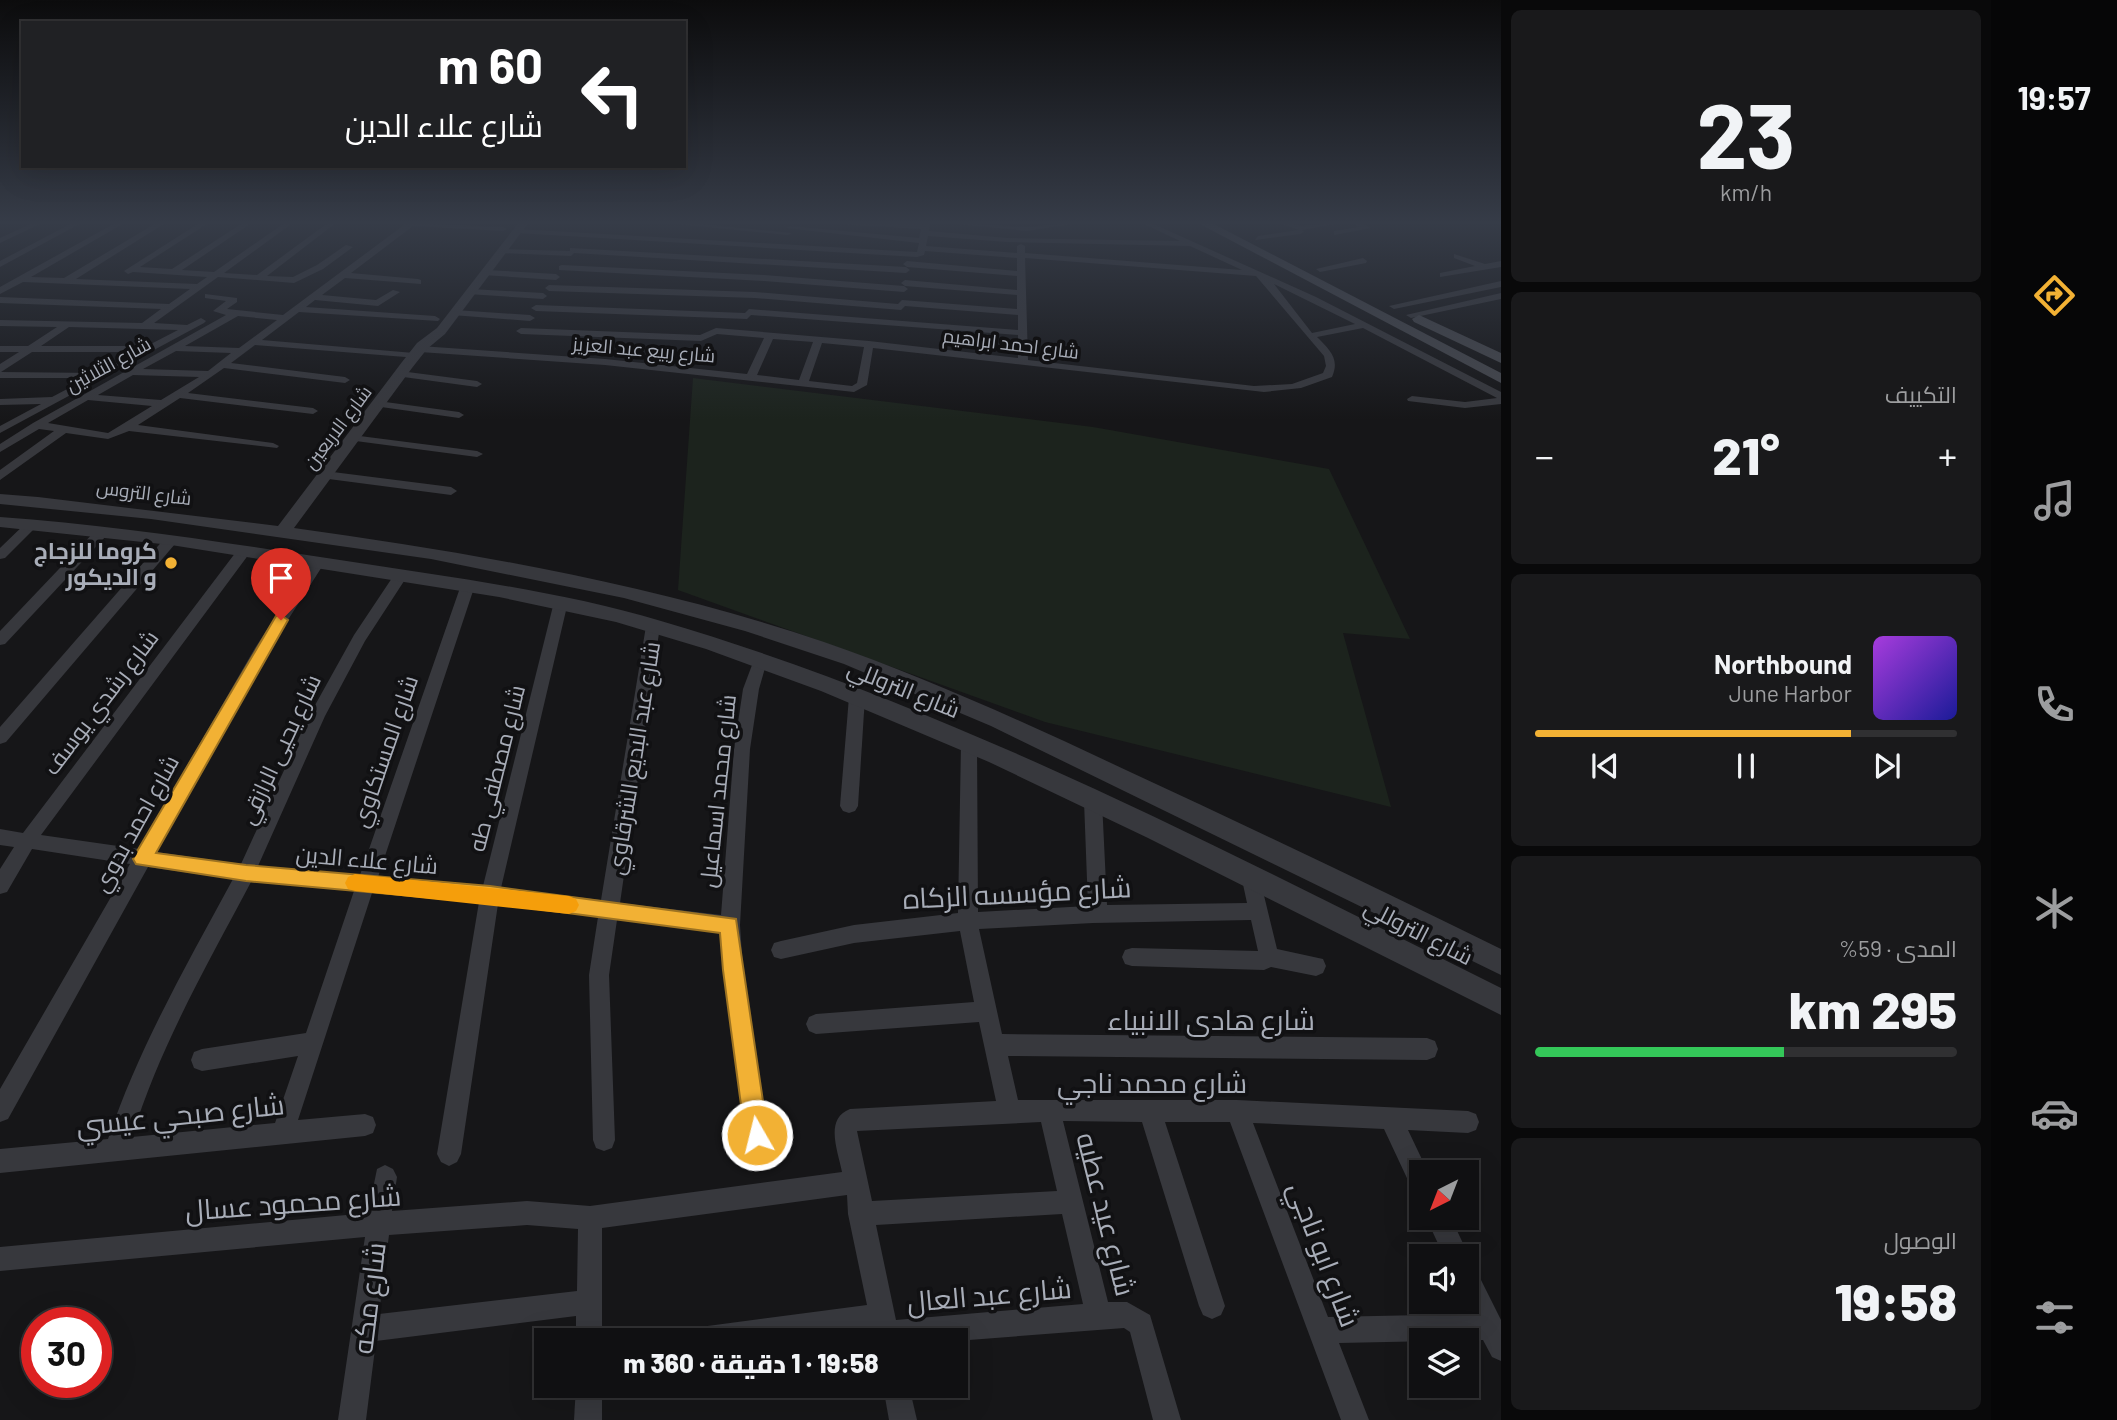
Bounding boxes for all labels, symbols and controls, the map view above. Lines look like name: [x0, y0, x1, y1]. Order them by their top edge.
text: 60 m: [438, 35, 543, 94]
icon: left: [567, 49, 658, 140]
text: 23: [1697, 78, 1795, 187]
text: 19:57: [2017, 78, 2091, 116]
text: شارع علاء الدين: [345, 105, 543, 143]
text: km/h: [1720, 178, 1772, 206]
icon: directions: [2030, 271, 2079, 320]
street label: شارع احمد ابراهيم: [941, 323, 1081, 366]
street label: شارع الثلاثين: [62, 331, 156, 399]
street label: شارع ربيع عبد العزيز: [570, 331, 716, 370]
text: التكييف: [1885, 380, 1957, 408]
street label: شارع الاربعين: [298, 381, 378, 475]
text: 21°: [1712, 423, 1780, 485]
text: −: [1535, 432, 1554, 478]
text: +: [1938, 432, 1957, 478]
street label: شارع التروس: [95, 475, 193, 512]
icon: music: [2030, 476, 2079, 525]
place label: كروما للزجاج و الديكور: [34, 536, 157, 591]
pin: [251, 548, 311, 620]
marker: كروما للزجاج و الديكور: [163, 555, 179, 571]
icon: arrive: [262, 559, 300, 597]
street label: شارع رشدي يوسف: [36, 624, 168, 783]
street label: شارع عبد البديع الشرقاوي: [601, 639, 670, 878]
text: Northbound: [1714, 648, 1852, 679]
street label: شارع التروللي: [842, 653, 964, 728]
street label: شارع يحيى الرازقي: [232, 670, 331, 831]
street label: شارع المستكاوي: [345, 671, 428, 832]
text: June Harbor: [1729, 679, 1852, 707]
icon: phone: [2030, 680, 2079, 729]
street label: شارع مصطفي طه: [462, 682, 535, 855]
street label: شارع محمد اسماعيل: [693, 693, 744, 889]
icon: previous: [1586, 747, 1624, 785]
icon: pause: [1727, 747, 1765, 785]
icon: next: [1868, 747, 1906, 785]
street label: شارع احمد بدوي: [86, 750, 188, 899]
street label: شارع علاء الدين: [295, 839, 439, 882]
street label: شارع مؤسسه الزكاه: [902, 869, 1132, 918]
icon: climate: [2030, 884, 2079, 933]
street label: شارع التروللي: [1358, 892, 1478, 975]
text: المدى · 59%: [1839, 934, 1957, 962]
text: 295 km: [1789, 977, 1957, 1039]
street label: شارع هادى الانبياء: [1107, 1002, 1315, 1039]
street label: شارع محمد ناجي: [1057, 1065, 1247, 1105]
street label: شارع صبحي عيسي: [74, 1086, 286, 1148]
icon: car: [2030, 1089, 2079, 1138]
position arrow: [720, 1098, 794, 1172]
street label: شارع عيد عطيه: [1067, 1129, 1144, 1300]
north arrow: [1409, 1160, 1479, 1230]
map controls: [1409, 1160, 1479, 1398]
street label: شارع محمود عسال: [184, 1177, 402, 1230]
street label: شارع ابو ناجي: [1276, 1177, 1368, 1334]
text: الوصول: [1884, 1226, 1957, 1254]
street label: شارع مكه: [344, 1240, 395, 1356]
button: sound: [1409, 1244, 1479, 1314]
text: 19:58: [1834, 1269, 1957, 1331]
street label: شارع عبد العال: [905, 1270, 1073, 1321]
icon: filters: [2030, 1293, 2079, 1342]
speed limit sign: 30: [21, 1307, 112, 1398]
button: layers: [1409, 1328, 1479, 1398]
text: 19:58 · 1 دقيقة · 360 m: [623, 1347, 879, 1378]

